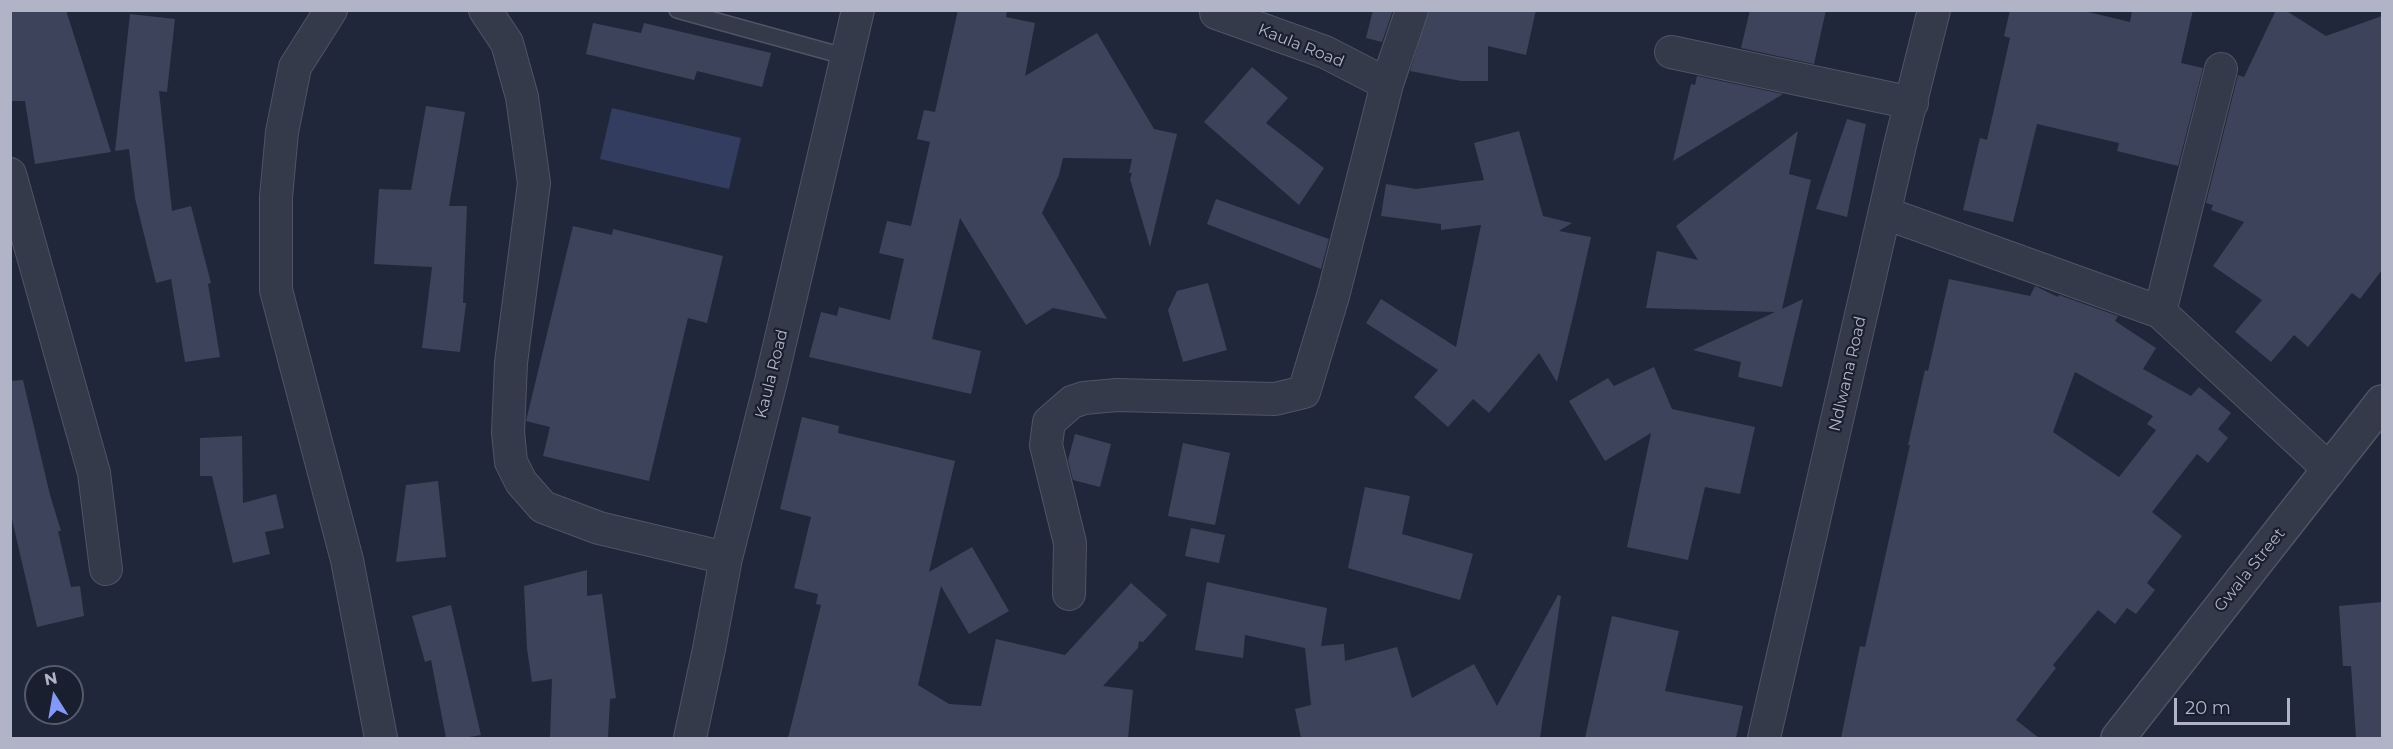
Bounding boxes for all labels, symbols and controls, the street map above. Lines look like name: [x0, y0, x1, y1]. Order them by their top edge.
street label: Kaula Road: [1255, 20, 1347, 72]
street label: Ndlwana Road: [1825, 315, 1871, 433]
street label: Kaula Road: [752, 327, 792, 421]
street label: Gwala Street: [2210, 524, 2290, 616]
north arrow: [24, 665, 84, 725]
text: N: [43, 668, 59, 689]
scale bar: [2177, 686, 2292, 724]
text: 20 m: [2185, 697, 2231, 719]

